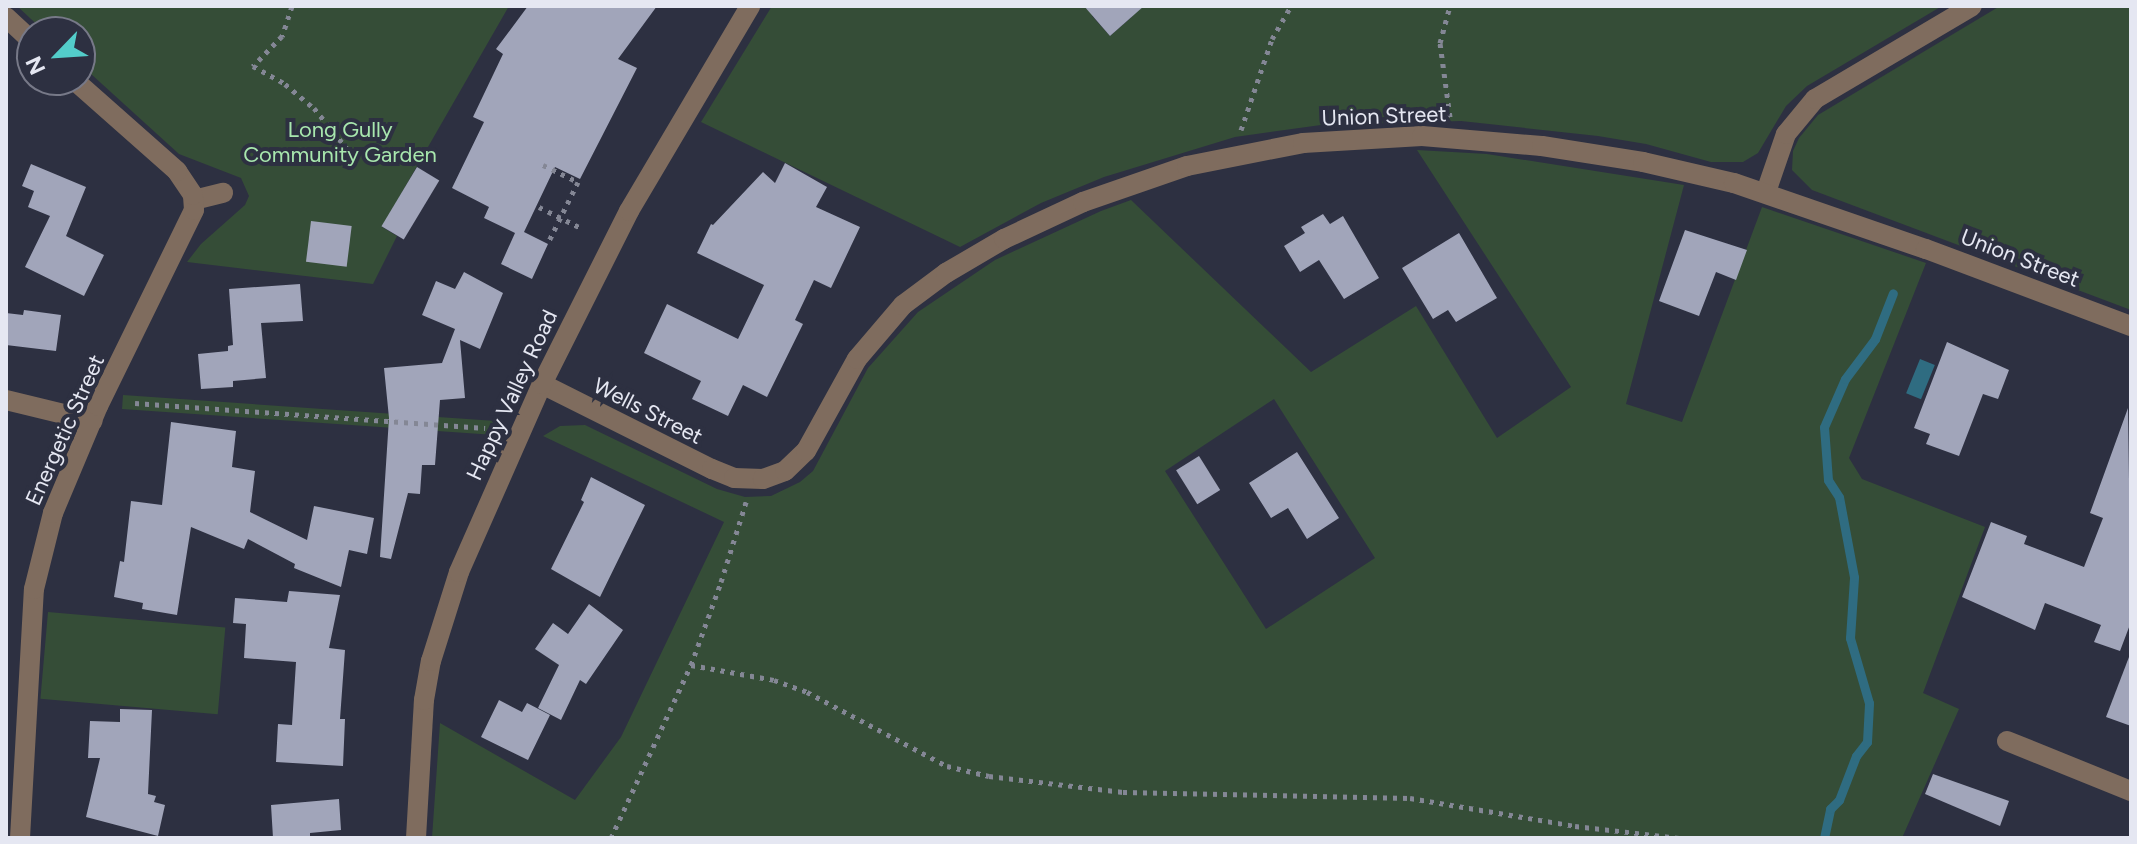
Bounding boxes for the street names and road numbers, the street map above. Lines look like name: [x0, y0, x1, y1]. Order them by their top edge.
street label: Union Street: [1321, 101, 1447, 131]
street label: Union Street: [1957, 223, 2083, 293]
street label: Happy Valley Road: [461, 306, 563, 484]
street label: Energetic Street: [20, 351, 110, 509]
street label: Wells Street: [589, 372, 707, 450]

